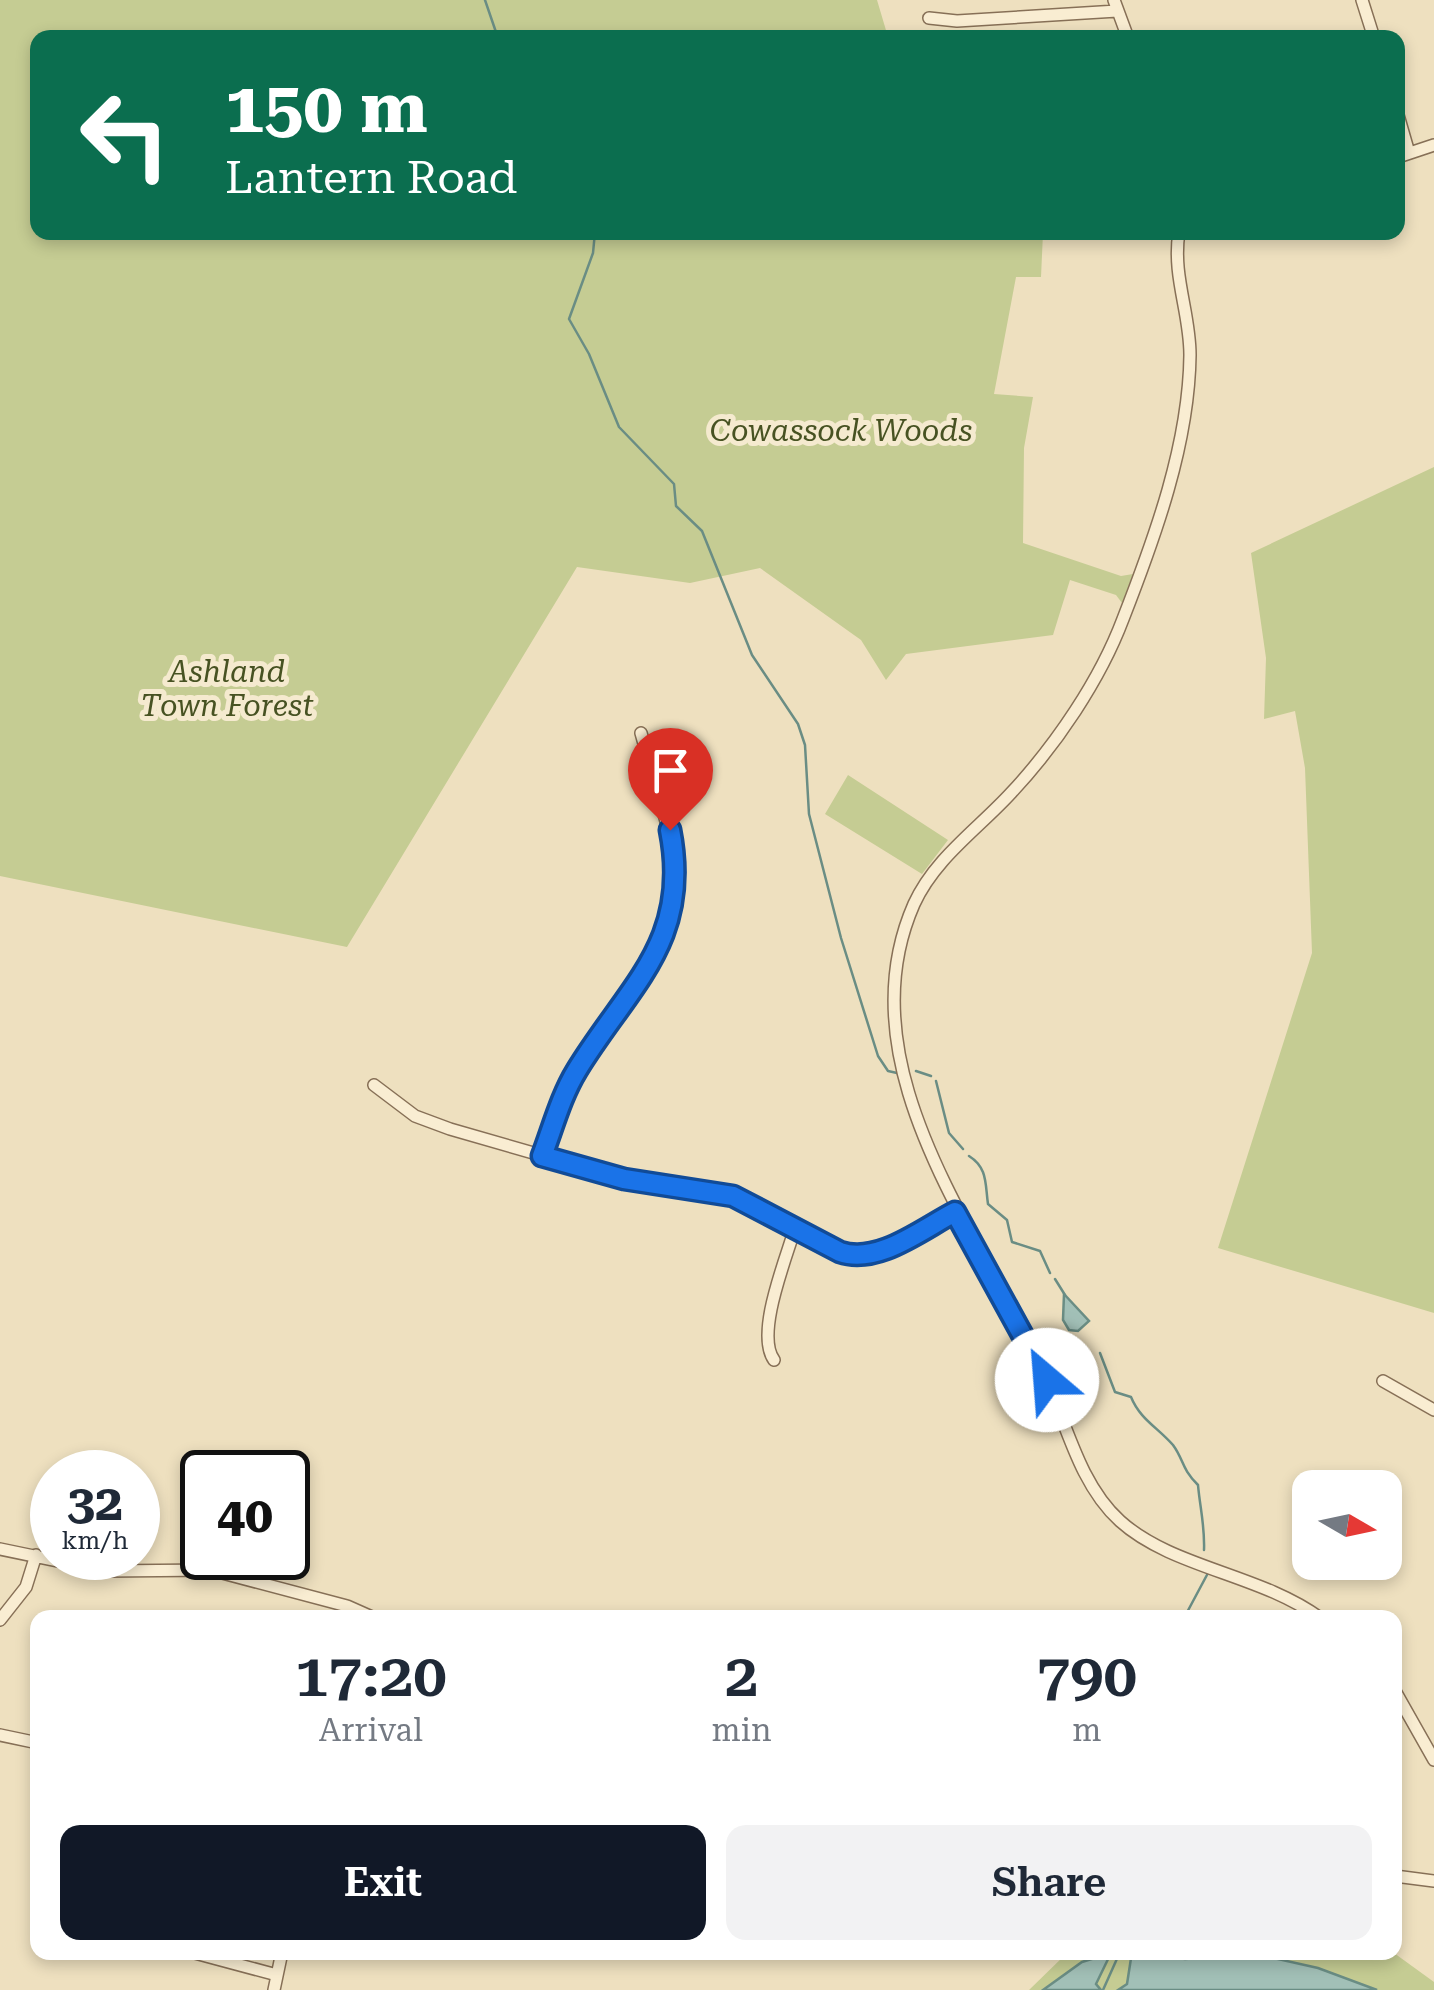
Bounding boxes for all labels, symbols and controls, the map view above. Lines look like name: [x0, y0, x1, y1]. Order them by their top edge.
text: 150 m: [225, 67, 428, 149]
icon: left: [60, 70, 190, 200]
text: Lantern Road: [225, 151, 517, 204]
park label: Cowassock Woods: [710, 413, 972, 448]
park label: Ashland Town Forest: [140, 654, 314, 723]
pin: [628, 728, 713, 831]
icon: arrive: [643, 743, 698, 798]
position arrow: [995, 1328, 1099, 1432]
speed limit sign: 40: [180, 1450, 310, 1580]
north arrow: [1292, 1470, 1402, 1580]
map controls: [1292, 1470, 1402, 1580]
text: 32: [67, 1474, 123, 1532]
text: km/h: [62, 1526, 128, 1555]
text: 17:20: [295, 1640, 447, 1711]
text: 2: [725, 1640, 758, 1711]
text: 790: [1036, 1640, 1137, 1711]
text: Arrival: [319, 1711, 423, 1749]
text: min: [712, 1711, 772, 1749]
text: m: [1072, 1711, 1101, 1749]
button: Exit: [60, 1825, 706, 1940]
button: Share: [726, 1825, 1372, 1940]

